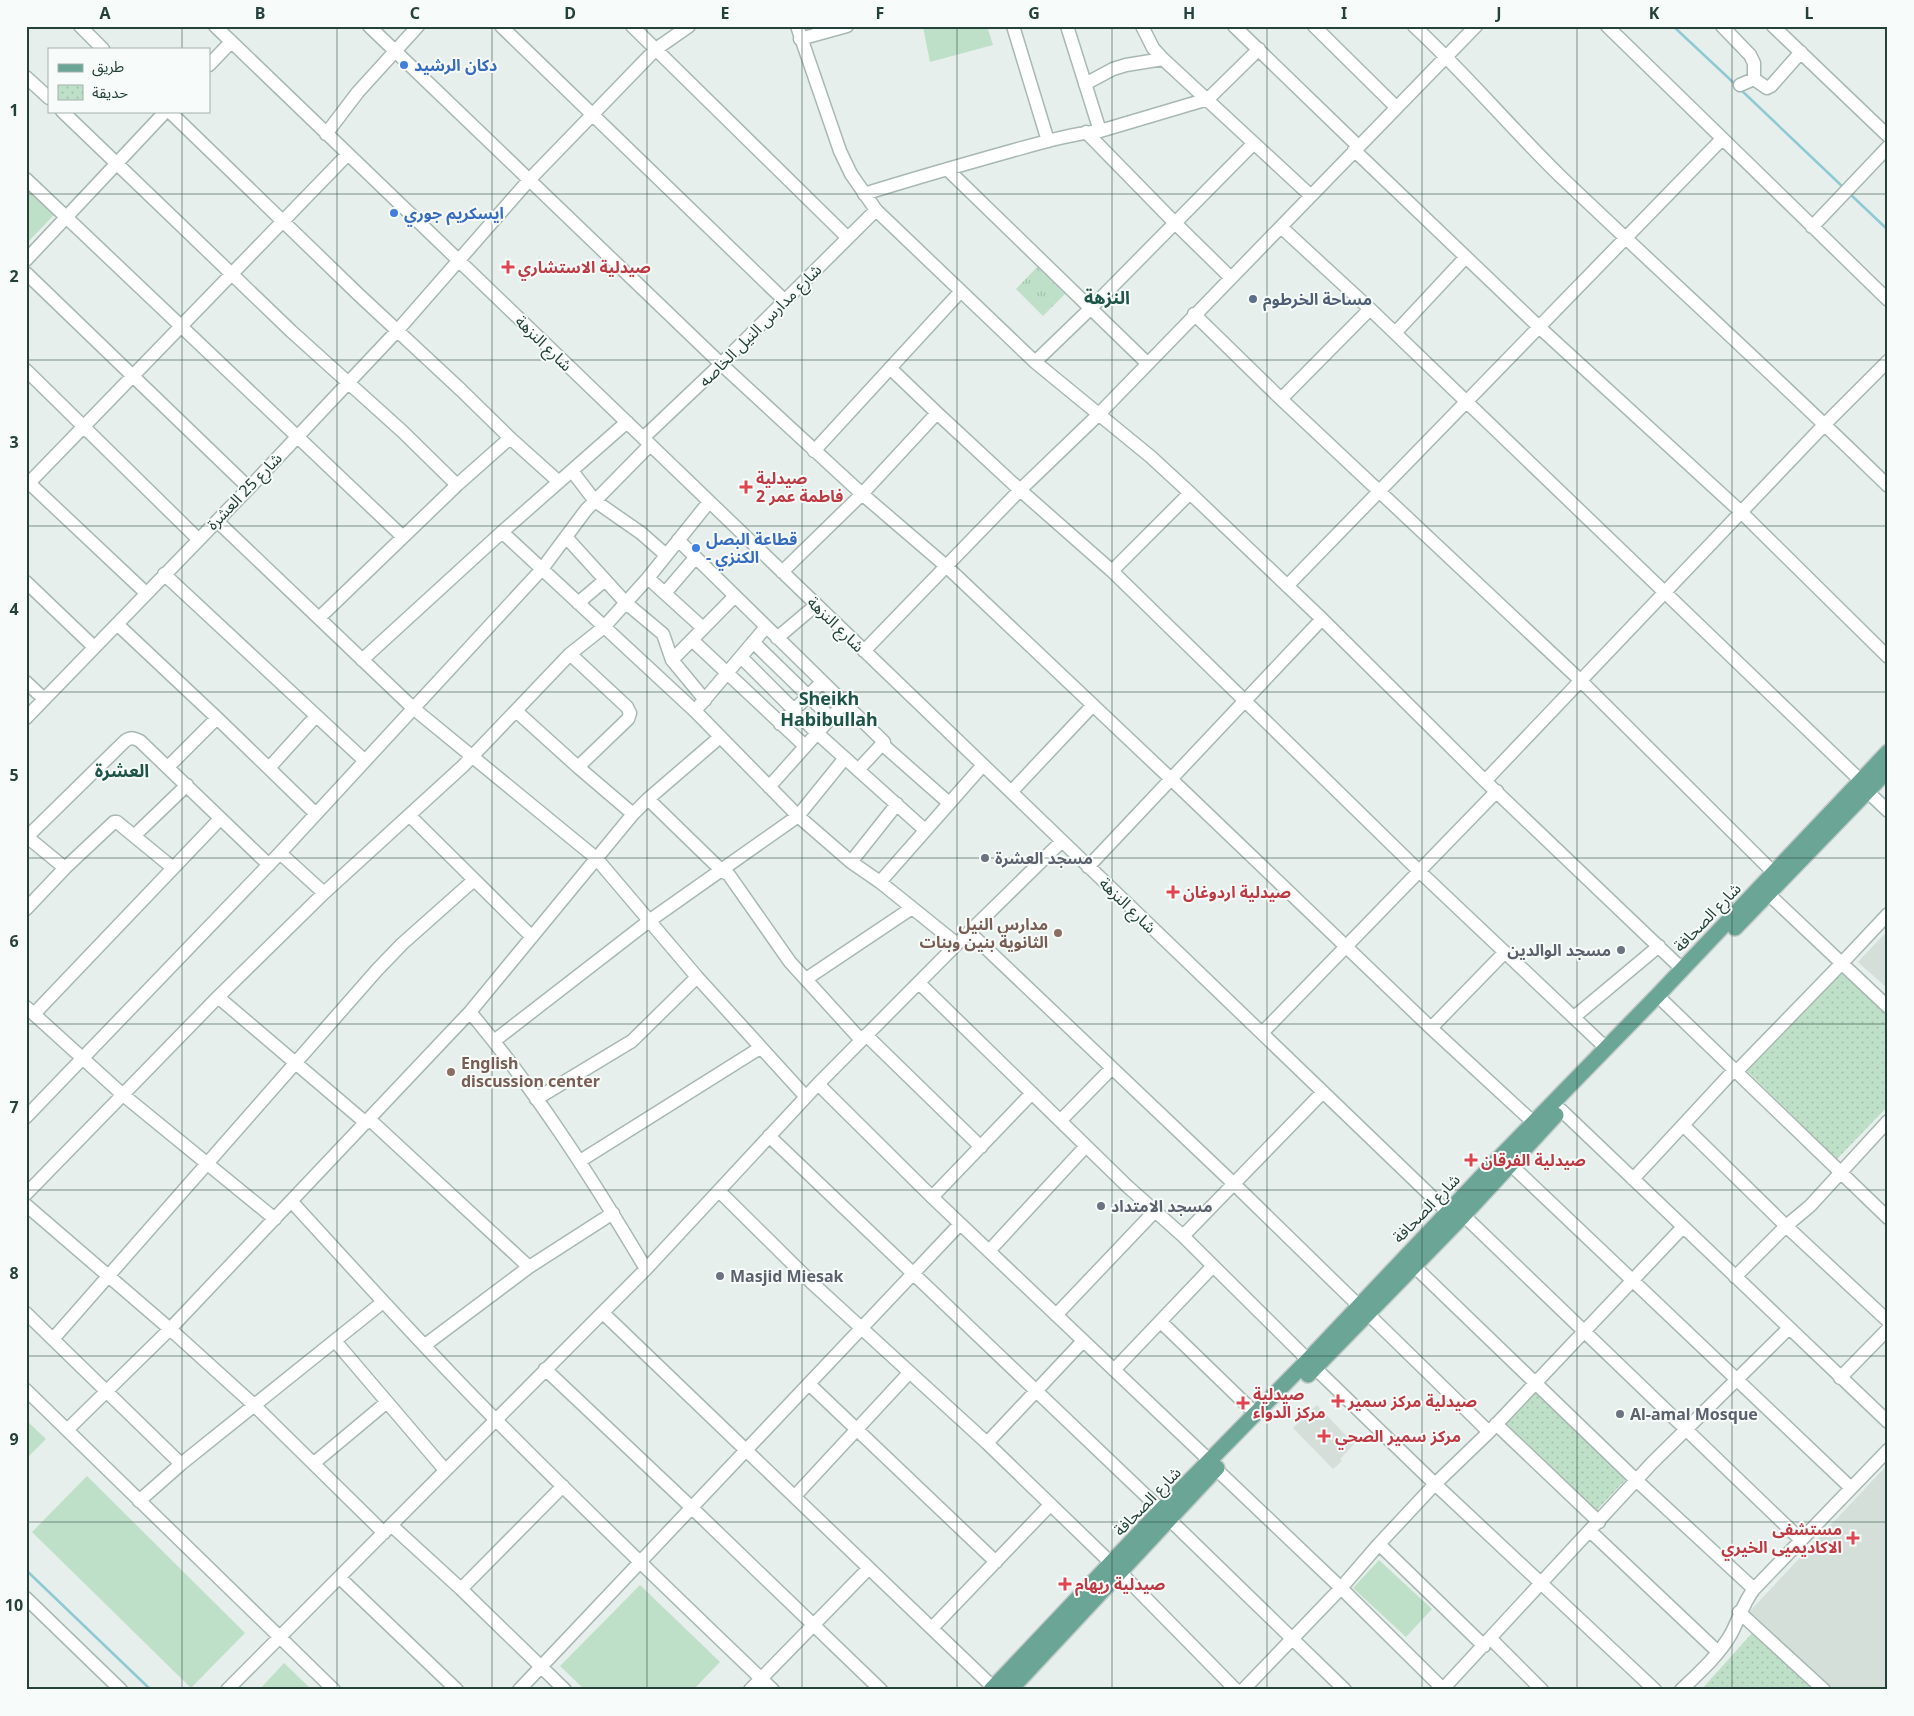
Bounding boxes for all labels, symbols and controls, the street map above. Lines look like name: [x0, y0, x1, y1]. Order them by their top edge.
text: A: [99, 2, 111, 24]
text: B: [255, 2, 265, 24]
text: C: [410, 2, 420, 24]
text: D: [564, 2, 576, 24]
text: E: [721, 2, 730, 24]
text: F: [876, 2, 884, 24]
text: G: [1028, 2, 1040, 24]
text: H: [1183, 2, 1195, 24]
text: I: [1341, 2, 1347, 24]
text: J: [1494, 2, 1502, 24]
text: K: [1649, 2, 1660, 24]
text: L: [1805, 2, 1814, 24]
legend: [48, 48, 210, 112]
place label: دكان الرشيد: [414, 54, 497, 76]
text: طريق: [92, 56, 124, 77]
marker: دكان الرشيد: [398, 59, 410, 71]
text: حديقة: [92, 82, 128, 102]
text: 1: [9, 99, 19, 121]
place label: ايسكريم جوري: [404, 202, 504, 227]
marker: ايسكريم جوري: [388, 207, 400, 219]
place label: صيدلية الاستشاري: [518, 256, 651, 281]
street label: شارع مدارس النيل الخاصه: [694, 259, 828, 393]
marker: صيدلية الاستشاري: [502, 261, 514, 273]
text: 2: [9, 265, 19, 287]
district label: النزهة: [1084, 285, 1130, 309]
place label: مساحة الخرطوم: [1263, 288, 1372, 311]
marker: مساحة الخرطوم: [1247, 293, 1259, 305]
street label: شارع النزهة: [509, 310, 577, 377]
text: 3: [9, 431, 19, 453]
street label: شارع 25 العشرة: [201, 447, 288, 536]
place label: صيدلية فاطمة عمر 2: [756, 467, 843, 507]
marker: صيدلية فاطمة عمر 2: [740, 481, 752, 493]
place label: قطاعة البصل - الكنزي: [706, 528, 797, 571]
marker: قطاعة البصل - الكنزي: [690, 542, 702, 554]
street label: شارع النزهة: [801, 591, 869, 658]
text: 4: [9, 598, 19, 620]
district label: Sheikh Habibullah: [780, 686, 878, 731]
district label: العشرة: [95, 758, 149, 782]
text: 5: [9, 764, 19, 786]
place label: مسجد العشرة: [995, 847, 1093, 869]
marker: مسجد العشرة: [979, 852, 991, 864]
street label: شارع النزهة: [1093, 872, 1161, 939]
street label: شارع الصحافة: [1668, 878, 1747, 958]
place label: صيدلية اردوغان: [1183, 881, 1291, 903]
marker: صيدلية اردوغان: [1167, 886, 1179, 898]
place label: مدارس النيل الثانوية بنين وبنات: [920, 913, 1048, 953]
marker: مدارس النيل الثانوية بنين وبنات: [1052, 927, 1064, 939]
text: 6: [9, 930, 19, 952]
place label: مسجد الوالدين: [1507, 939, 1611, 961]
marker: مسجد الوالدين: [1615, 944, 1627, 956]
place label: English discussion center: [461, 1052, 600, 1092]
marker: English discussion center: [445, 1066, 457, 1078]
text: 7: [9, 1096, 19, 1118]
place label: صيدلية الفرقان: [1481, 1149, 1586, 1171]
marker: صيدلية الفرقان: [1465, 1154, 1477, 1166]
street label: شارع الصحافة: [1387, 1169, 1466, 1249]
place label: مسجد الامتداد: [1111, 1195, 1213, 1217]
marker: مسجد الامتداد: [1095, 1200, 1107, 1212]
text: 8: [9, 1262, 19, 1284]
place label: Masjid Miesak: [730, 1265, 844, 1287]
marker: Masjid Miesak: [714, 1270, 726, 1282]
place label: صيدلية مركز الدواء: [1253, 1383, 1326, 1423]
place label: صيدلية مركز سمير: [1347, 1390, 1477, 1412]
marker: صيدلية مركز سمير: [1332, 1395, 1344, 1407]
marker: صيدلية مركز الدواء: [1237, 1397, 1249, 1409]
place label: Al-amal Mosque: [1630, 1403, 1758, 1425]
marker: Al-amal Mosque: [1614, 1408, 1626, 1420]
place label: مركز سمير الصحي: [1335, 1425, 1461, 1450]
text: 9: [9, 1428, 19, 1450]
marker: مركز سمير الصحي: [1317, 1429, 1331, 1443]
street label: شارع الصحافة: [1108, 1462, 1187, 1542]
place label: مستشفى الاكاديميى الخيري: [1721, 1518, 1842, 1561]
marker: مستشفى الاكاديميى الخيري: [1846, 1531, 1860, 1545]
place label: صيدلية ريهام: [1075, 1573, 1165, 1596]
marker: صيدلية ريهام: [1059, 1578, 1071, 1590]
text: 10: [5, 1594, 23, 1616]

